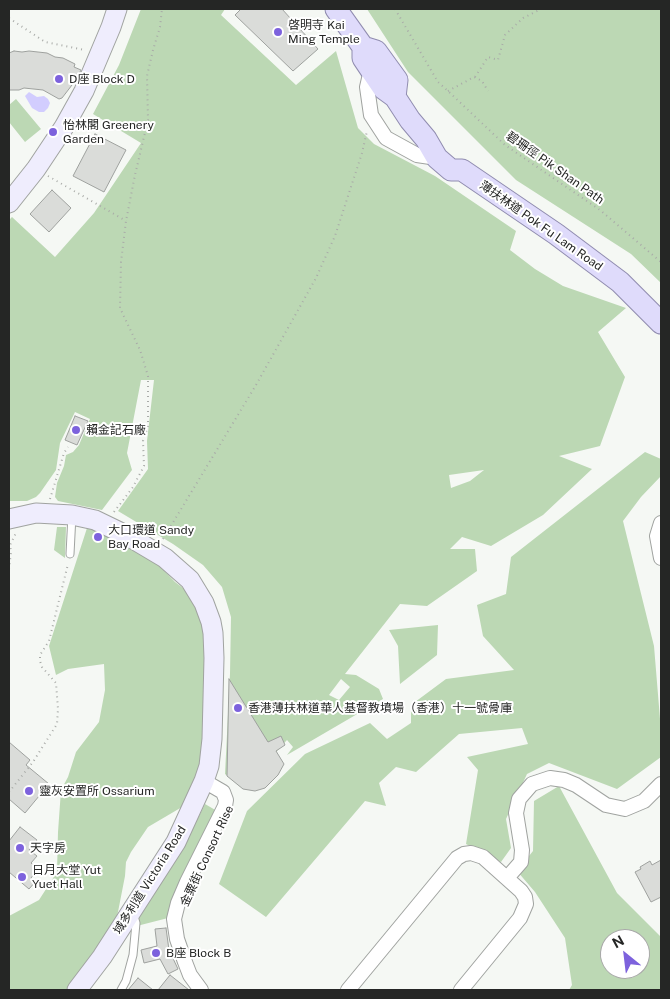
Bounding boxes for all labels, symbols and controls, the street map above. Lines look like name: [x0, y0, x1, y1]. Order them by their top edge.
place label: 啓明寺 Kai Ming Temple: [288, 18, 360, 46]
marker: 啓明寺 Kai Ming Temple: [272, 26, 284, 38]
place label: D座 Block D: [69, 72, 135, 86]
marker: D座 Block D: [53, 73, 65, 85]
place label: 怡林閣 Greenery Garden: [63, 118, 154, 146]
marker: 怡林閣 Greenery Garden: [47, 126, 59, 138]
street label: 碧珊徑 Pik Shan Path: [503, 129, 607, 207]
street label: 薄扶林道 Pok Fu Lam Road: [477, 178, 605, 274]
place label: 賴金記石廠: [86, 423, 146, 437]
marker: 賴金記石廠: [70, 424, 82, 436]
place label: 大口環道 Sandy Bay Road: [108, 523, 194, 551]
marker: 大口環道 Sandy Bay Road: [92, 531, 104, 543]
place label: 香港薄扶林道華人基督教墳場（香港）十一號骨庫: [248, 701, 512, 715]
marker: 香港薄扶林道華人基督教墳場（香港）十一號骨庫: [232, 702, 244, 714]
place label: 靈灰安置所 Ossarium: [39, 784, 155, 798]
marker: 靈灰安置所 Ossarium: [23, 785, 35, 797]
street label: 金粟街 Consort Rise: [177, 803, 237, 909]
street label: 域多利道 Victoria Road: [111, 823, 189, 937]
place label: 天字房: [30, 841, 66, 855]
marker: 天字房: [14, 842, 26, 854]
place label: 日月大堂 Yut Yuet Hall: [32, 863, 101, 891]
marker: 日月大堂 Yut Yuet Hall: [16, 871, 28, 883]
north arrow: [600, 929, 650, 979]
text: N: [610, 932, 627, 951]
place label: B座 Block B: [166, 946, 231, 960]
marker: B座 Block B: [150, 947, 162, 959]

